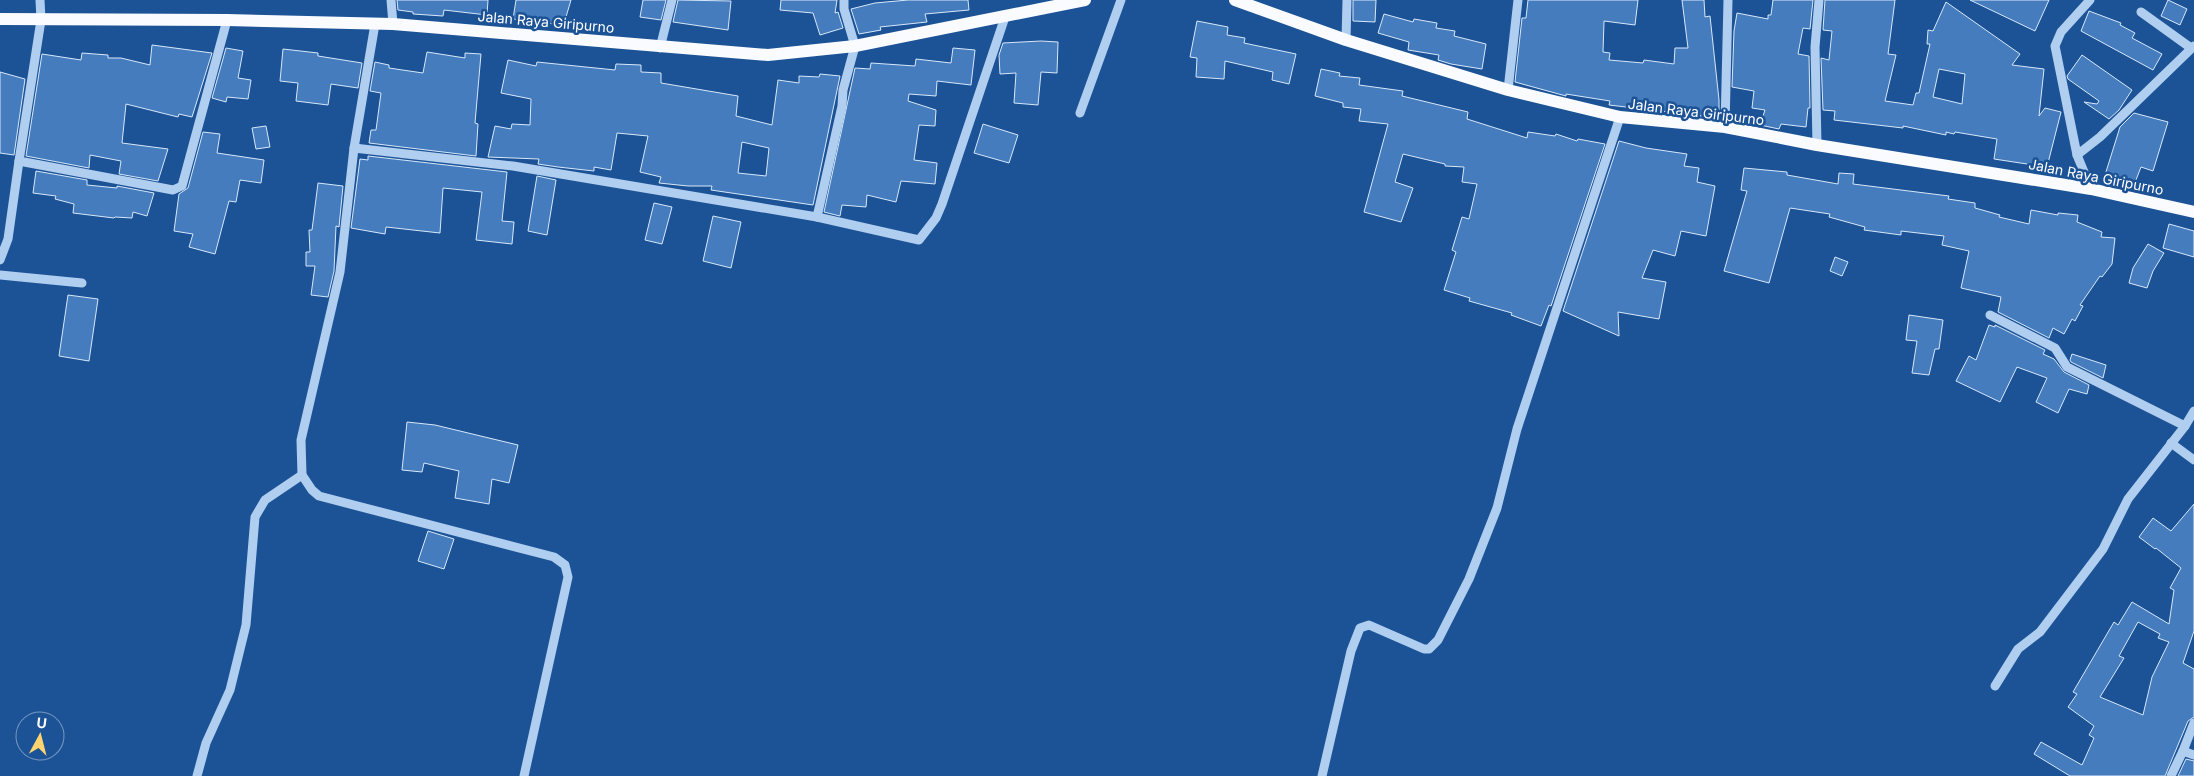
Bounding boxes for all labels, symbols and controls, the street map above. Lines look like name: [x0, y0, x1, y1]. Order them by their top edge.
street label: Jalan Raya Giripurno: [477, 7, 615, 36]
street label: Jalan Raya Giripurno: [1627, 95, 1765, 128]
street label: Jalan Raya Giripurno: [2027, 155, 2165, 198]
north arrow: [15, 711, 65, 761]
text: U: [36, 714, 48, 732]

